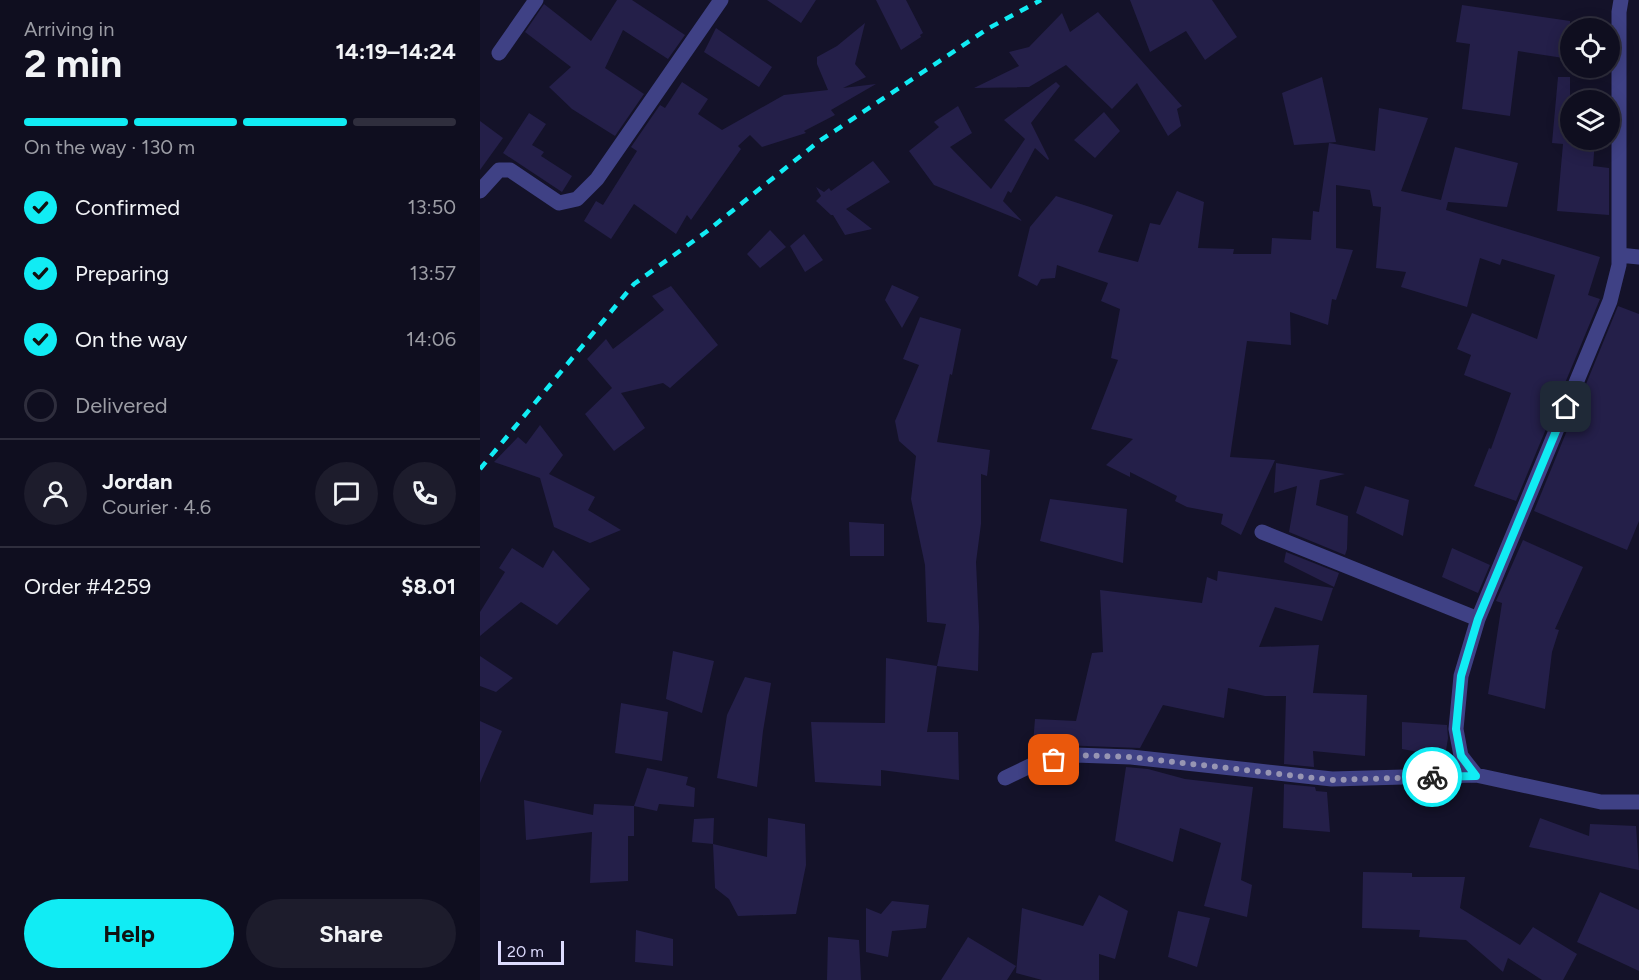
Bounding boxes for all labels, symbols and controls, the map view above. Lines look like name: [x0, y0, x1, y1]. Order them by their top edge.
text: Arriving in: [24, 17, 114, 41]
map controls: [1560, 18, 1620, 150]
button: locate: [1560, 18, 1620, 78]
text: 14:19–14:24: [336, 38, 456, 65]
text: 2 min: [24, 40, 122, 87]
button: layers: [1560, 90, 1620, 150]
text: On the way · 130 m: [24, 135, 195, 159]
icon: check: [24, 191, 57, 224]
text: Confirmed: [75, 194, 180, 221]
text: 13:50: [407, 195, 456, 219]
icon: check: [24, 257, 57, 290]
text: Preparing: [75, 260, 169, 287]
text: 13:57: [410, 261, 456, 285]
icon: check: [24, 323, 57, 356]
text: On the way: [75, 326, 187, 353]
text: 14:06: [406, 327, 456, 351]
pin: [1540, 381, 1591, 432]
icon: home: [1549, 390, 1582, 423]
text: Delivered: [75, 392, 168, 419]
button: person: [24, 462, 87, 525]
button: chat: [315, 462, 378, 525]
button: phone: [393, 462, 456, 525]
text: Jordan: [102, 468, 173, 495]
text: Courier · 4.6: [102, 495, 211, 519]
text: Order #4259: [24, 573, 151, 600]
text: $8.01: [401, 573, 456, 600]
pin: [1028, 734, 1079, 785]
icon: bag: [1037, 743, 1070, 776]
courier: [1402, 747, 1462, 807]
icon: bike: [1416, 761, 1449, 794]
button: Help: [24, 899, 234, 968]
button: Share: [246, 899, 456, 968]
scale bar: [498, 938, 564, 966]
text: 20 m: [507, 942, 544, 961]

